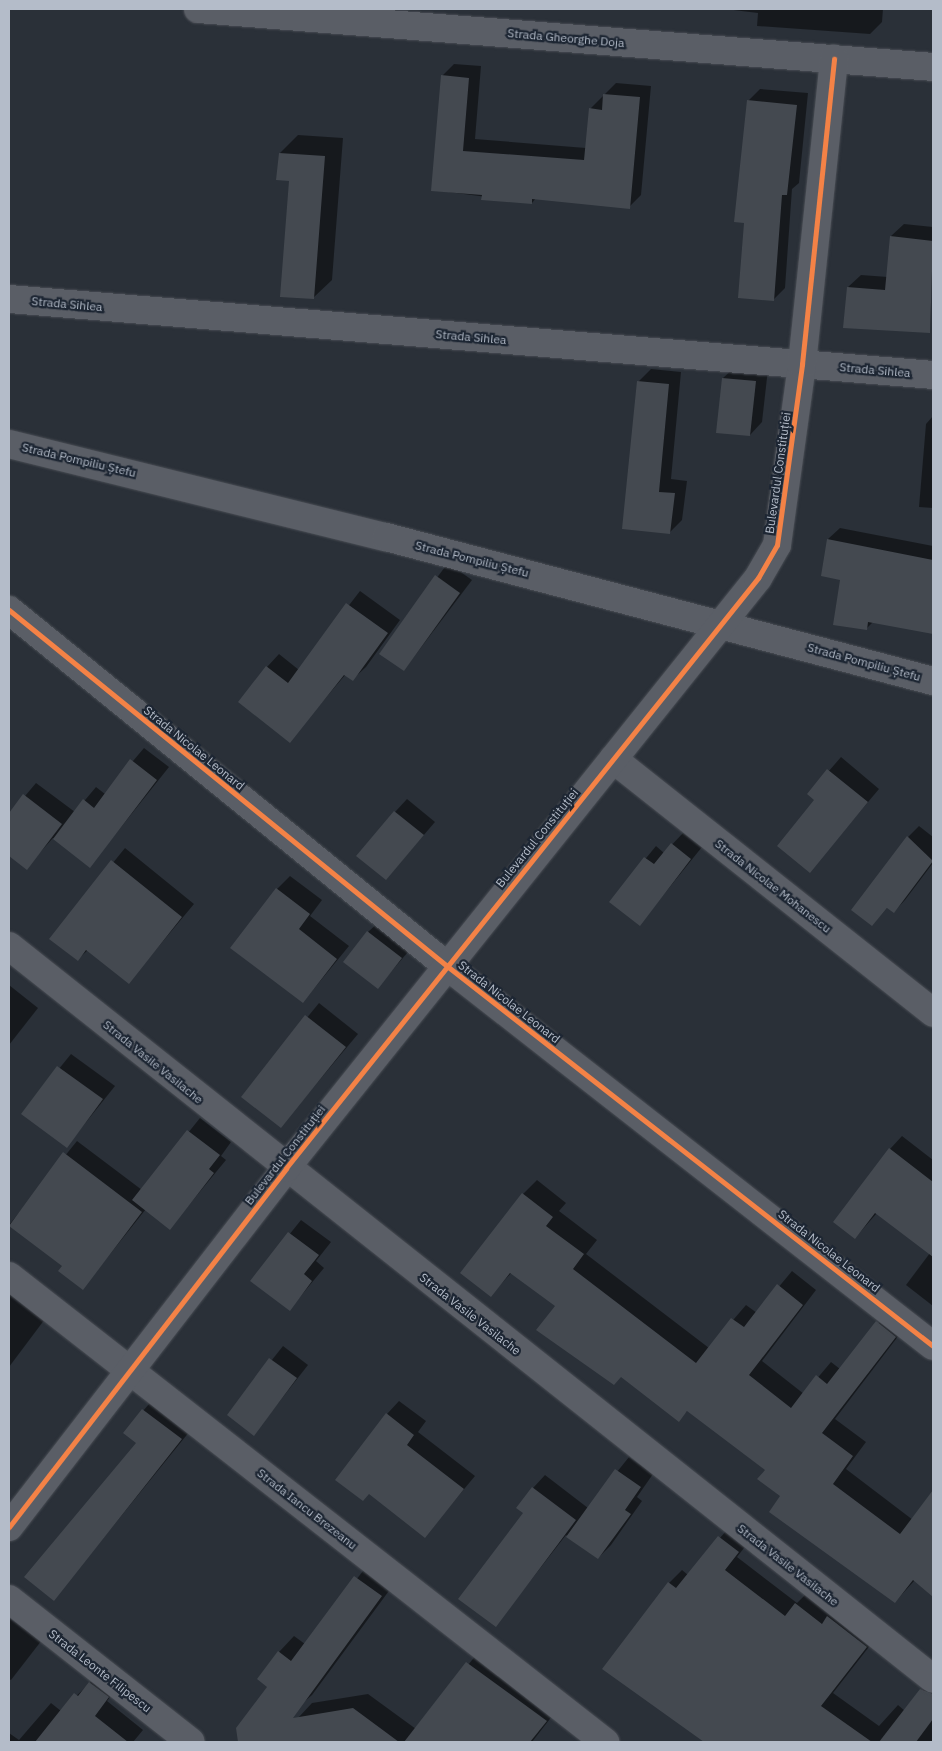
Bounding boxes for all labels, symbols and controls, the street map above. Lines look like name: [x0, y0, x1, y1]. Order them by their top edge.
street label: Strada Gheorghe Doja: [507, 26, 625, 50]
street label: Strada Sihlea: [31, 294, 103, 314]
street label: Strada Sihlea: [435, 327, 507, 347]
street label: Strada Sihlea: [839, 360, 911, 380]
street label: Bulevardul Constituției: [762, 411, 794, 535]
street label: Strada Pompiliu Ștefu: [21, 440, 137, 480]
street label: Strada Pompiliu Ștefu: [414, 538, 530, 580]
street label: Strada Pompiliu Ștefu: [806, 640, 922, 684]
street label: Strada Nicolae Leonard: [141, 703, 247, 793]
street label: Bulevardul Constituției: [493, 786, 581, 890]
street label: Strada Nicolae Mohanescu: [712, 836, 834, 936]
street label: Strada Nicolae Leonard: [455, 958, 563, 1046]
street label: Strada Vasile Vasilache: [100, 1017, 206, 1107]
street label: Bulevardul Constituției: [242, 1102, 328, 1208]
street label: Strada Nicolae Leonard: [775, 1207, 883, 1295]
street label: Strada Vasile Vasilache: [417, 1270, 523, 1358]
street label: Strada Iancu Brezeanu: [254, 1466, 360, 1552]
street label: Strada Vasile Vasilache: [735, 1521, 841, 1609]
street label: Strada Leonte Filipescu: [46, 1627, 154, 1715]

